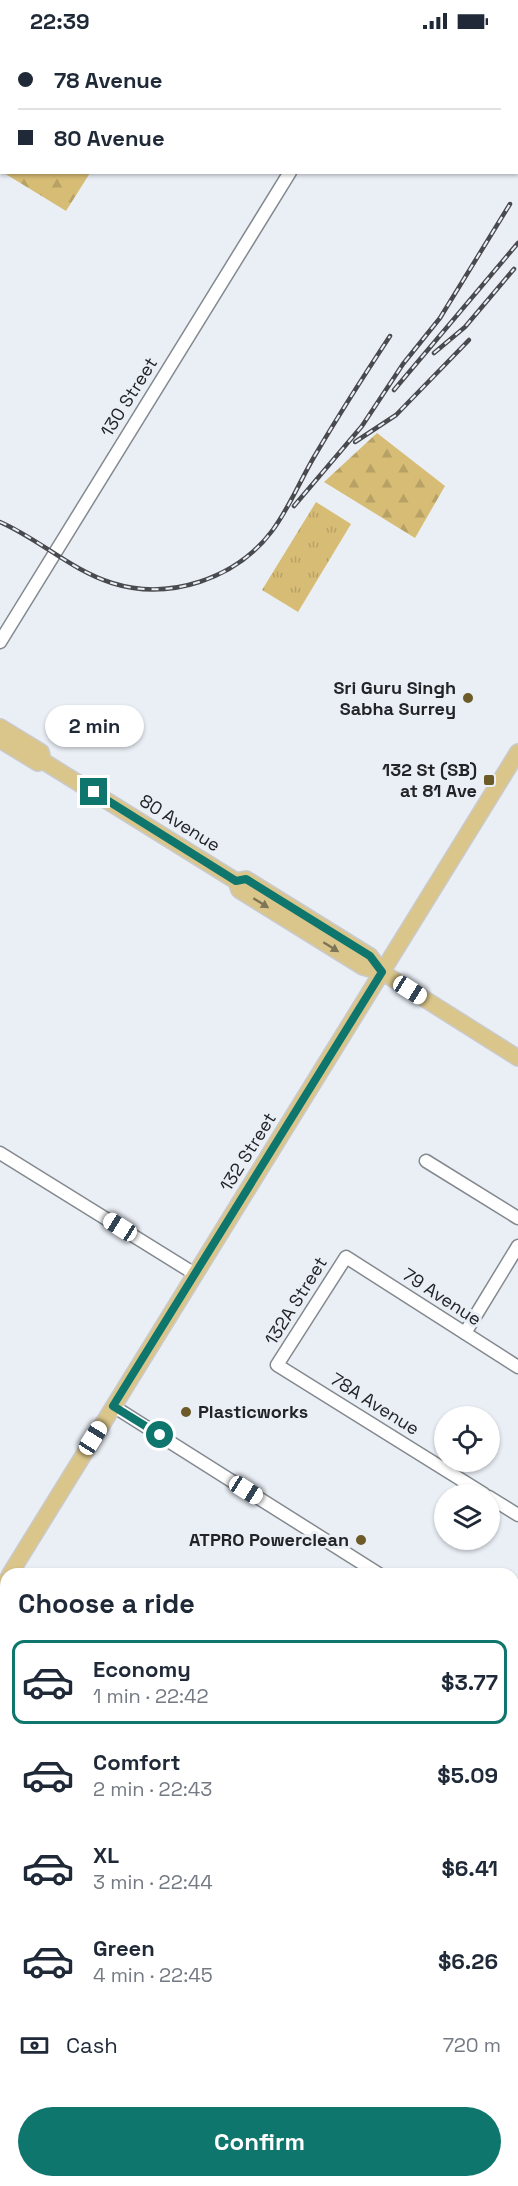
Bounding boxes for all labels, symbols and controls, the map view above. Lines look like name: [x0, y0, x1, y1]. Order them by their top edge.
text: 22:39: [30, 7, 90, 35]
text: 78 Avenue: [54, 66, 163, 94]
text: 80 Avenue: [54, 124, 165, 152]
street label: 130 Street: [95, 353, 162, 441]
place label: Sri Guru Singh Sabha Surrey: [333, 676, 456, 720]
marker: Sri Guru Singh Sabha Surrey: [461, 691, 475, 705]
callout: 2 min: [44, 705, 144, 747]
text: 2 min: [69, 713, 120, 739]
place label: 132 St (SB) at 81 Ave: [382, 758, 477, 802]
marker: 132 St (SB) at 81 Ave: [482, 773, 496, 787]
route end: [80, 778, 107, 805]
street label: 80 Avenue: [136, 789, 225, 856]
one-way arrow: [253, 898, 269, 909]
one-way arrow: [323, 941, 339, 952]
car: [390, 973, 430, 1007]
street label: 132 Street: [214, 1108, 281, 1196]
car: [100, 1210, 140, 1244]
street label: 132A Street: [259, 1252, 332, 1349]
street label: 79 Avenue: [399, 1263, 486, 1330]
street label: 78A Avenue: [327, 1367, 424, 1440]
place label: Plasticworks: [198, 1400, 308, 1423]
marker: Plasticworks: [179, 1405, 193, 1419]
map controls: [434, 1406, 500, 1550]
button: locate: [434, 1406, 500, 1472]
car: [76, 1418, 110, 1458]
route start: [146, 1421, 173, 1448]
car: [226, 1473, 266, 1507]
button: layers: [434, 1484, 500, 1550]
place label: ATPRO Powerclean: [189, 1528, 349, 1551]
marker: ATPRO Powerclean: [354, 1533, 368, 1547]
text: Choose a ride: [18, 1586, 195, 1621]
icon: car: [21, 1655, 75, 1709]
text: Economy: [93, 1655, 191, 1683]
text: $3.77: [441, 1668, 498, 1696]
text: 1 min · 22:42: [93, 1683, 209, 1709]
icon: car: [21, 1748, 75, 1802]
text: Comfort: [93, 1748, 181, 1776]
text: $5.09: [437, 1761, 498, 1789]
text: 2 min · 22:43: [93, 1776, 212, 1802]
icon: car: [21, 1841, 75, 1895]
text: XL: [93, 1841, 119, 1869]
text: $6.41: [441, 1854, 498, 1882]
text: 3 min · 22:44: [93, 1869, 213, 1895]
icon: car: [21, 1934, 75, 1988]
text: Green: [93, 1934, 155, 1962]
text: $6.26: [438, 1947, 498, 1975]
text: 4 min · 22:45: [93, 1962, 213, 1988]
icon: cash: [18, 2029, 51, 2062]
text: Cash: [66, 2031, 118, 2059]
text: 720 m: [443, 2032, 501, 2058]
button: Confirm: [18, 2107, 501, 2176]

